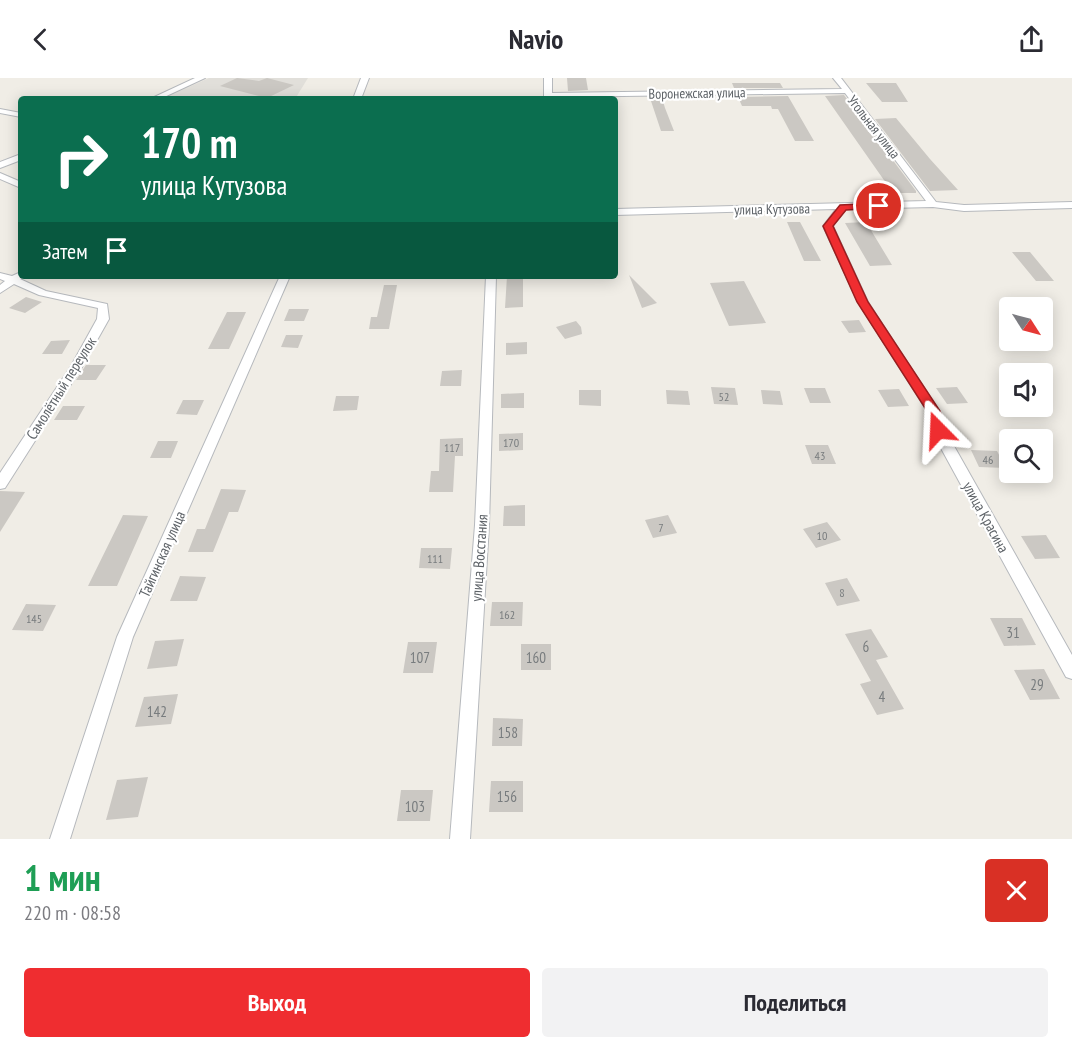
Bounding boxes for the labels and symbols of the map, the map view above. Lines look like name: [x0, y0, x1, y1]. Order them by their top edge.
street label: Воронежская улица: [648, 83, 746, 103]
street label: Угольная улица: [844, 92, 904, 162]
pin: [853, 180, 904, 231]
street label: улица Кутузова: [734, 199, 810, 219]
north arrow: [999, 297, 1053, 351]
street label: Самолётный переулок: [22, 333, 100, 443]
house number: 52: [719, 389, 729, 404]
position arrow: [906, 398, 970, 462]
house number: 170: [503, 435, 519, 450]
house number: 117: [444, 440, 460, 455]
house number: 43: [815, 448, 825, 463]
house number: 46: [983, 452, 993, 467]
street label: улица Красина: [959, 478, 1013, 556]
street label: Тайгинская улица: [135, 508, 189, 600]
street label: улица Восстания: [466, 514, 492, 602]
house number: 7: [658, 520, 664, 535]
house number: 10: [817, 528, 827, 543]
house number: 111: [427, 551, 443, 566]
house number: 8: [839, 585, 845, 600]
house number: 162: [499, 607, 515, 622]
house number: 145: [26, 611, 42, 626]
house number: 31: [1006, 623, 1020, 642]
house number: 6: [863, 637, 870, 656]
house number: 107: [410, 648, 430, 667]
house number: 160: [526, 648, 546, 667]
house number: 29: [1030, 675, 1044, 694]
house number: 4: [879, 687, 886, 706]
house number: 142: [147, 702, 167, 721]
house number: 158: [498, 723, 518, 742]
house number: 156: [497, 787, 517, 806]
house number: 103: [405, 797, 425, 816]

